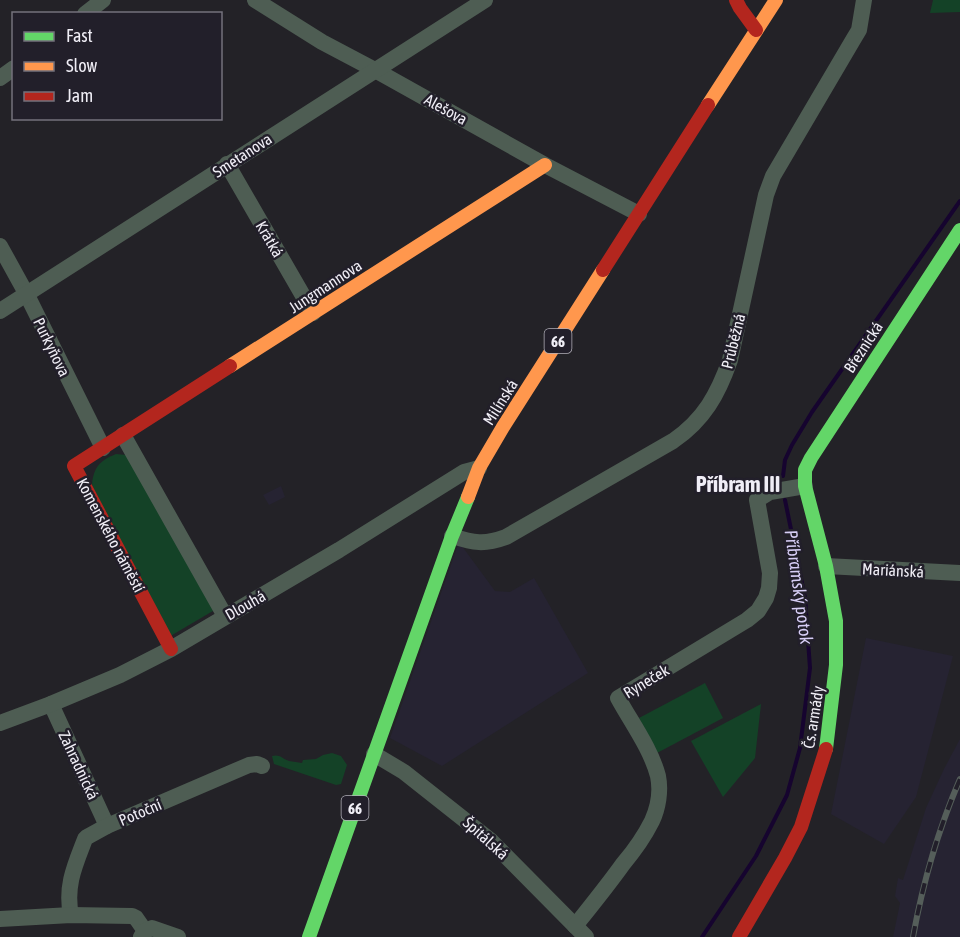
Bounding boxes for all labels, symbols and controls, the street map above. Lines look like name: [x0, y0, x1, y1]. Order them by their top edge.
legend: [12, 12, 222, 120]
text: Fast: [66, 25, 93, 46]
text: Slow: [66, 55, 97, 76]
text: Jam: [66, 85, 93, 106]
street label: Alešova: [421, 90, 471, 128]
street label: Smetanova: [209, 129, 275, 181]
street label: Krátká: [253, 218, 287, 260]
street label: Jungmannova: [285, 256, 365, 317]
street label: Průběžná: [717, 312, 749, 370]
street label: Purkyňova: [29, 315, 74, 380]
street label: Březnická: [840, 318, 886, 376]
road number: 66: [544, 329, 572, 353]
street label: Milínská: [479, 376, 521, 428]
district label: Příbram III: [696, 471, 780, 497]
street label: Komenského náměstí: [73, 475, 149, 595]
water label: Příbramský potok: [781, 528, 818, 647]
street label: Mariánská: [862, 559, 924, 581]
street label: Dlouhá: [222, 586, 268, 624]
street label: Ryneček: [620, 660, 672, 702]
street label: Čs. armády: [799, 684, 828, 750]
street label: Zahradnická: [55, 728, 103, 802]
street label: Potoční: [116, 795, 164, 829]
road number: 66: [342, 796, 368, 820]
street label: Špitálská: [459, 813, 512, 864]

